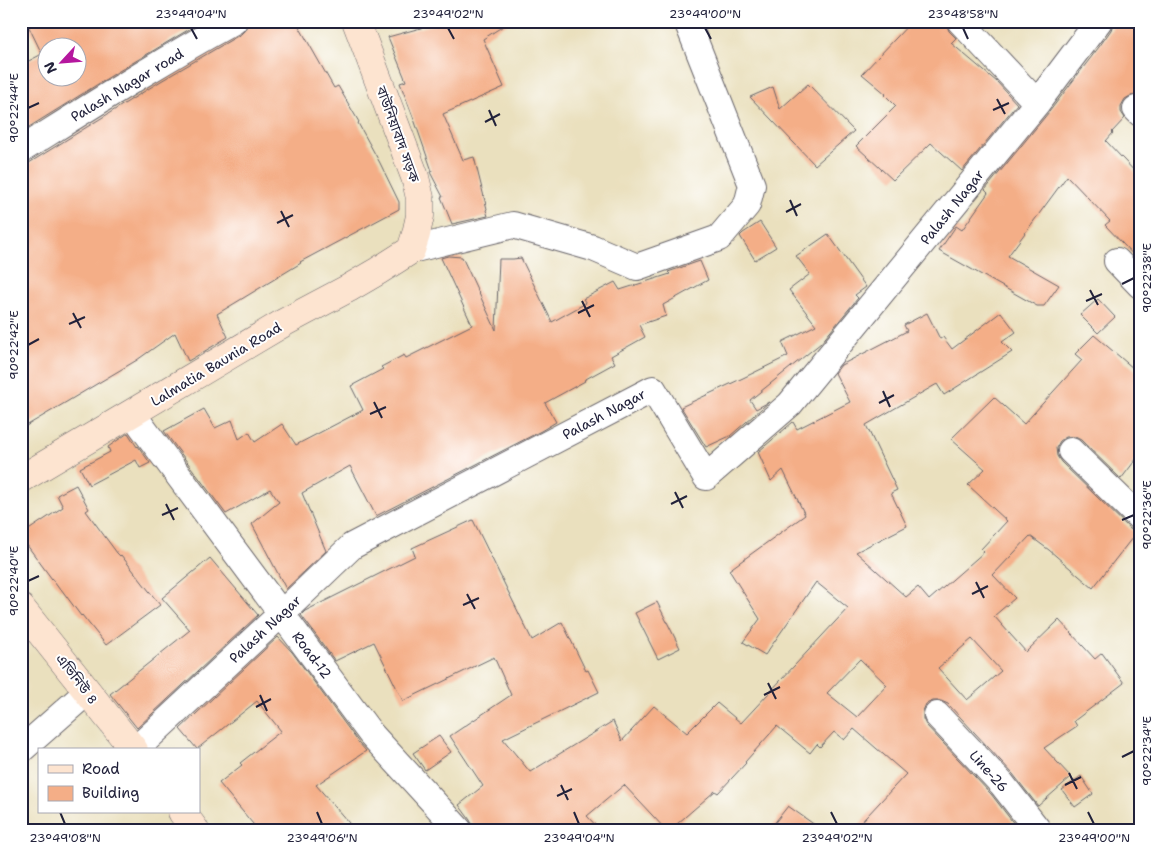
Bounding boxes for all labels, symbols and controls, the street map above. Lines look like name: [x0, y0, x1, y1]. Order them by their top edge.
text: 23°49'04"N: [155, 6, 227, 22]
text: 23°49'02"N: [412, 6, 484, 22]
text: 23°49'00"N: [669, 6, 741, 22]
text: 23°48'58"N: [927, 6, 999, 22]
north arrow: [38, 38, 88, 88]
street label: Palash Nagar road: [67, 44, 187, 126]
text: N: [40, 59, 61, 77]
text: 90°22'44"E: [6, 73, 22, 143]
street label: বাউনিয়াবাদ সড়ক: [372, 82, 424, 185]
street label: Palash Nagar: [916, 165, 988, 248]
text: 90°22'38"E: [1139, 243, 1155, 313]
text: 90°22'42"E: [6, 310, 22, 380]
street label: Lalmatia Baunia Road: [147, 318, 285, 410]
street label: Palash Nagar: [559, 384, 649, 444]
text: 90°22'36"E: [1139, 480, 1155, 550]
text: 90°22'40"E: [6, 546, 22, 616]
street label: Palash Nagar: [225, 591, 305, 667]
street label: Road-12: [288, 628, 336, 682]
street label: এভিনিউ ৪: [52, 650, 102, 708]
text: 90°22'34"E: [1139, 716, 1155, 786]
street label: Line-26: [965, 746, 1013, 796]
legend: [38, 748, 200, 814]
text: Road: [82, 759, 120, 779]
text: Building: [82, 783, 139, 803]
text: 23°49'08"N: [29, 830, 101, 846]
text: 23°49'06"N: [286, 830, 358, 846]
text: 23°49'04"N: [543, 830, 615, 846]
text: 23°49'02"N: [801, 830, 873, 846]
text: 23°49'00"N: [1058, 830, 1130, 846]

